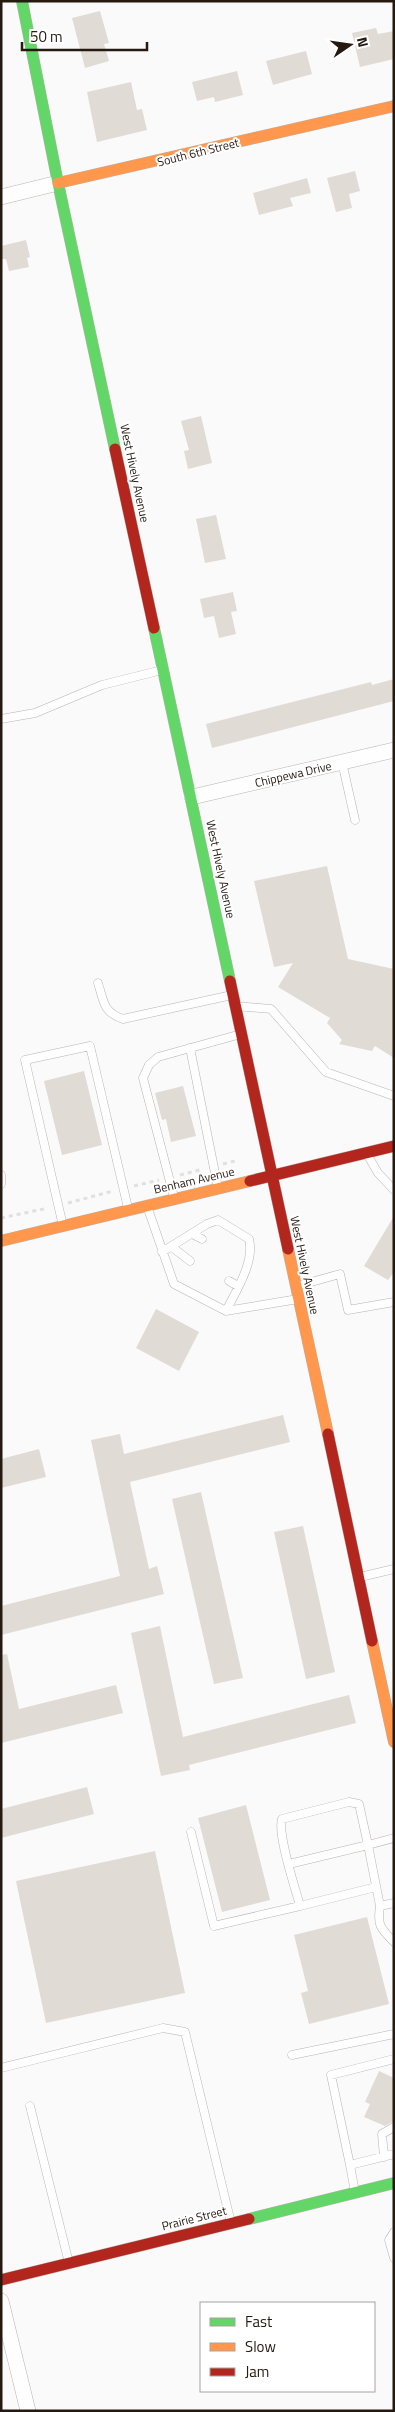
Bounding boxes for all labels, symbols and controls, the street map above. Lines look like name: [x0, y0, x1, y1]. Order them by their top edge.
scale bar: [22, 20, 148, 52]
north arrow: [325, 20, 375, 70]
text: 50 m: [30, 25, 63, 48]
text: N: [352, 35, 374, 49]
street label: South 6th Street: [155, 132, 242, 171]
street label: West Hively Avenue: [115, 422, 155, 524]
street label: Chippewa Drive: [253, 756, 333, 792]
street label: West Hively Avenue: [201, 818, 241, 920]
street label: Benham Avenue: [152, 1161, 236, 1199]
street label: West Hively Avenue: [285, 1214, 325, 1316]
street label: Prairie Street: [160, 2201, 229, 2235]
legend: [200, 2302, 375, 2392]
text: Fast: [245, 2310, 273, 2333]
text: Slow: [245, 2335, 276, 2358]
text: Jam: [245, 2360, 269, 2383]

